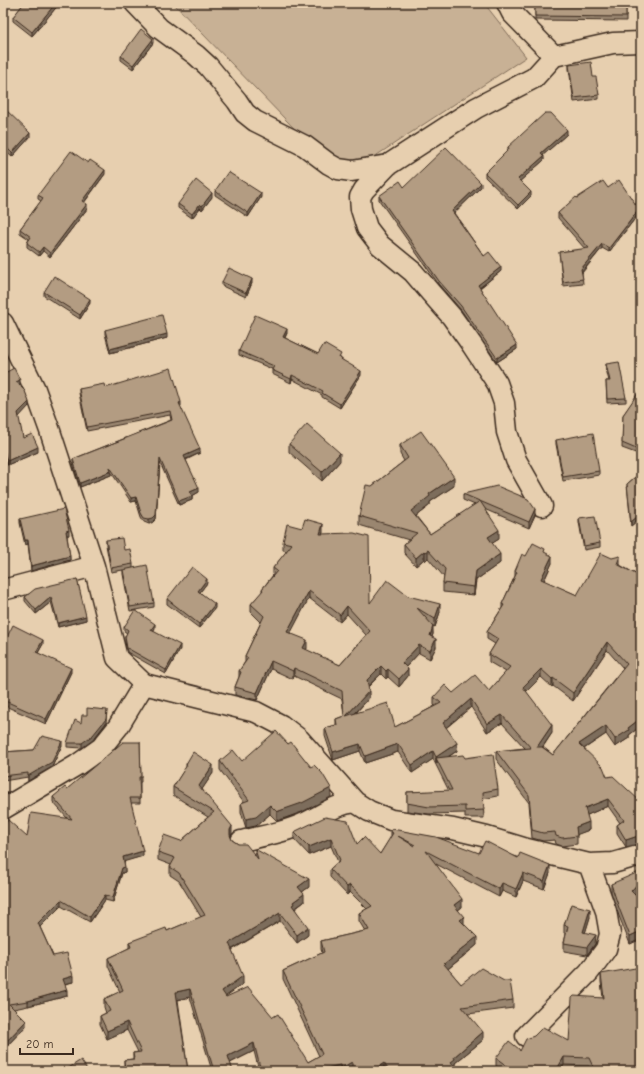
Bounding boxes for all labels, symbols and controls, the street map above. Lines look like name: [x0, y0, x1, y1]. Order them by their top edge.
scale bar: [20, 1030, 73, 1056]
text: 20 m: [26, 1037, 54, 1051]

